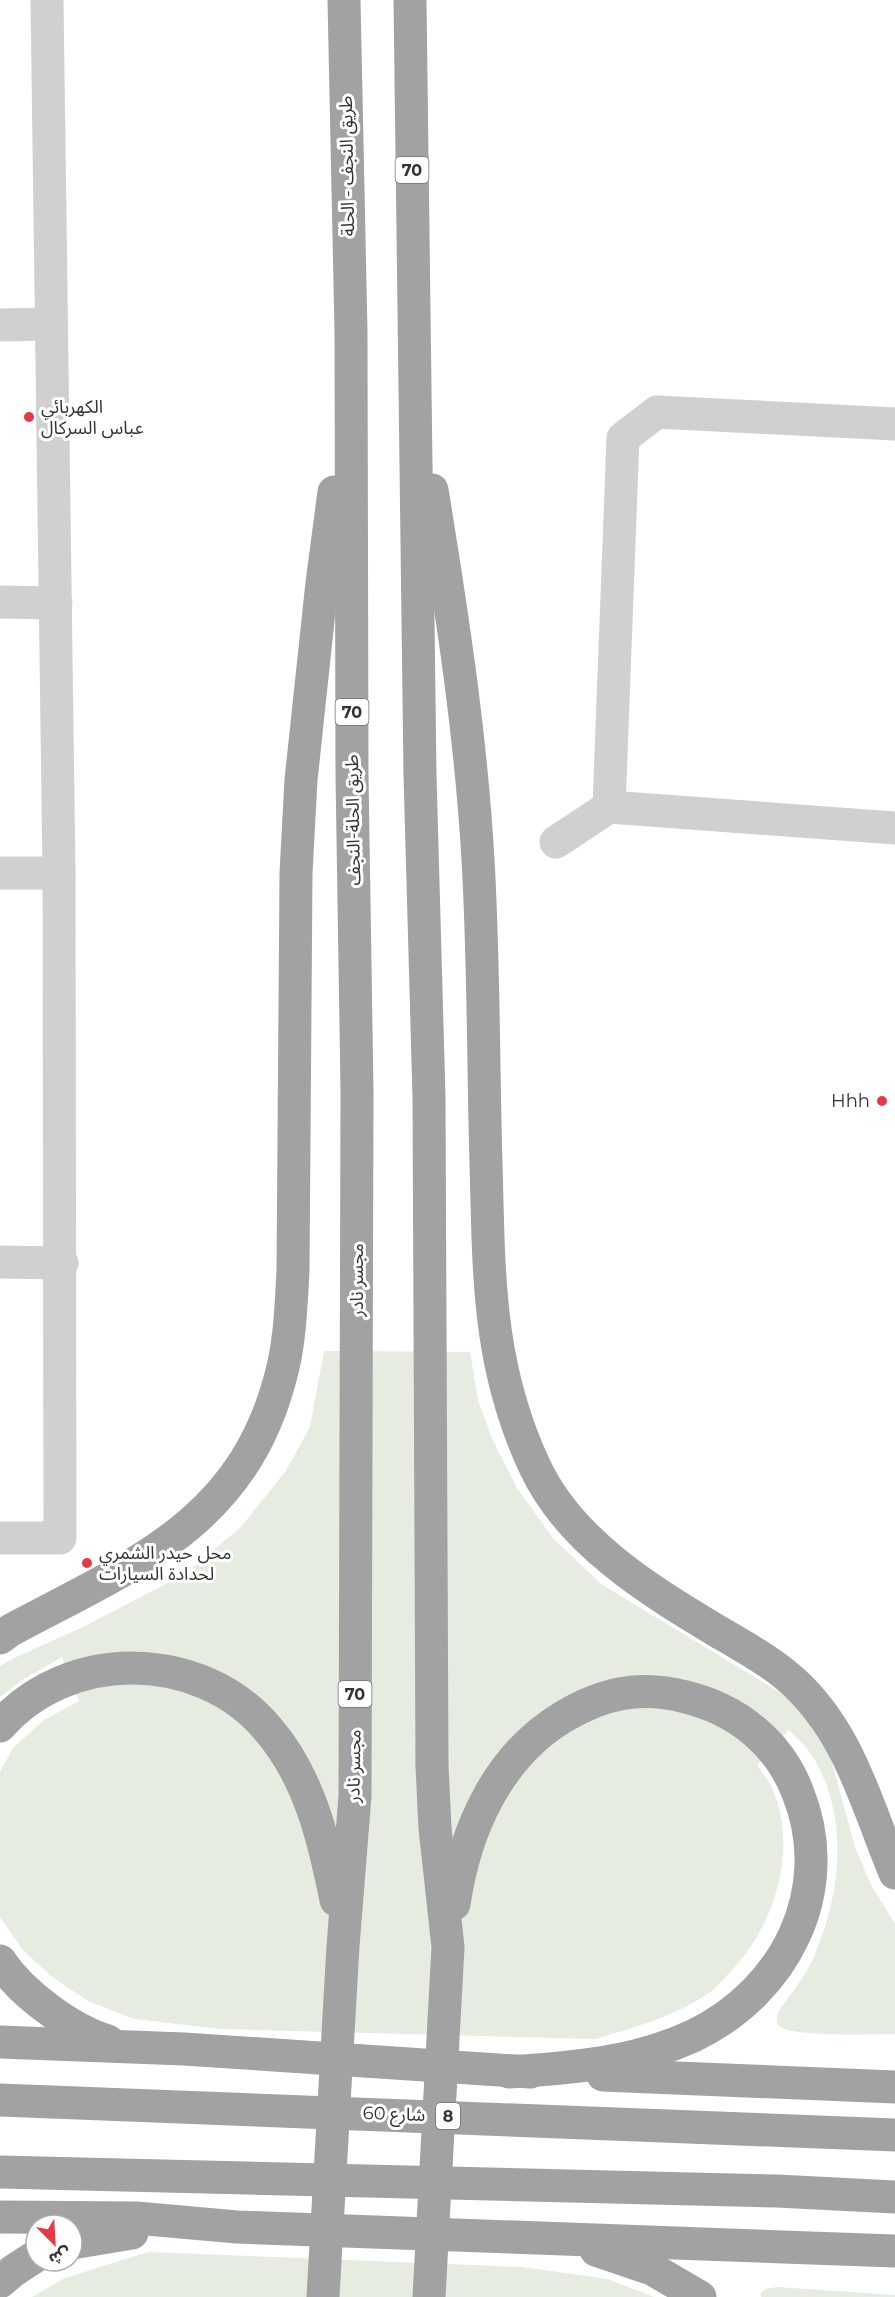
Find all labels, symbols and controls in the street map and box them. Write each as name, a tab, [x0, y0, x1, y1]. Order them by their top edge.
street label: طريق النجف - الحلة	[335, 95, 359, 237]
road number: 70	[396, 157, 428, 183]
place label: الكهربائي عباس السركال	[41, 396, 144, 439]
marker: الكهربائي عباس السركال	[22, 410, 36, 424]
road number: 70	[336, 699, 368, 725]
street label: طريق الحلة-النجف	[341, 754, 365, 886]
place label: Hhh	[831, 1090, 870, 1112]
marker: Hhh	[875, 1094, 889, 1108]
street label: مجسر نادر	[346, 1243, 368, 1318]
place label: محل حيدر الشمري لحدادة السيارات	[99, 1542, 231, 1585]
marker: محل حيدر الشمري لحدادة السيارات	[80, 1556, 94, 1570]
road number: 70	[338, 1681, 372, 1707]
street label: مجسر نادر	[342, 1729, 366, 1804]
street label: شارع 60	[362, 2102, 426, 2129]
road number: 8	[436, 2103, 460, 2129]
north arrow	[24, 2213, 84, 2273]
text: ش	[46, 2243, 74, 2269]

